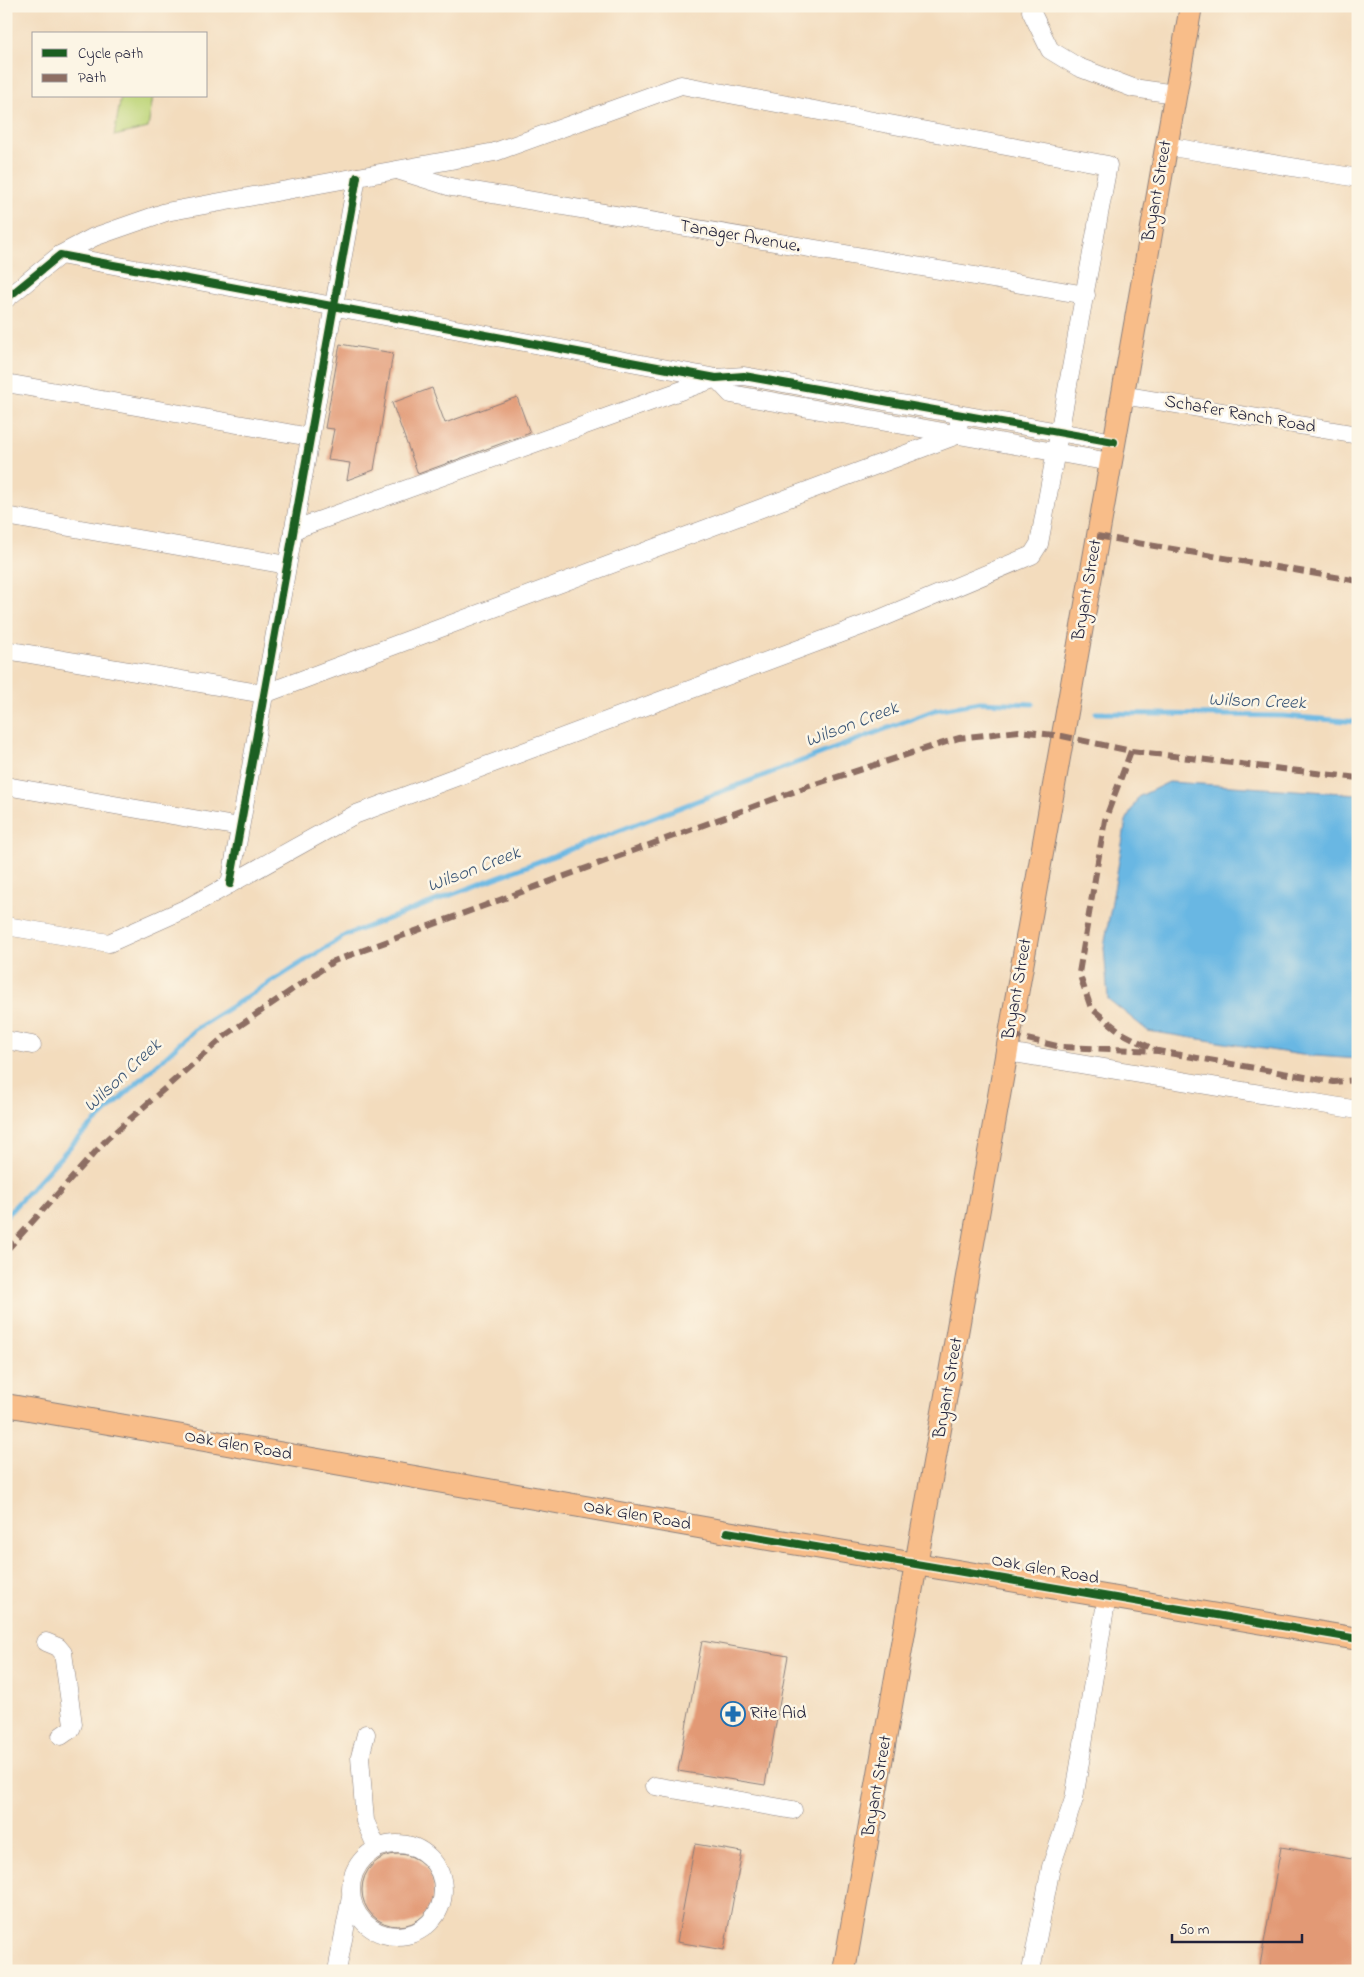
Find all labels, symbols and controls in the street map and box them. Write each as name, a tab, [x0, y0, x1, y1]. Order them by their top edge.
legend	[32, 32, 208, 98]
text: Cycle path	[78, 43, 143, 66]
text: Path	[78, 67, 106, 89]
street label: Bryant Street	[1136, 138, 1180, 245]
street label: Tanager Avenue.	[677, 214, 803, 261]
street label: Schafer Ranch Road	[1162, 389, 1318, 441]
street label: Bryant Street	[1066, 537, 1110, 644]
water label: Wilson Creek	[1208, 687, 1307, 717]
water label: Wilson Creek	[802, 695, 903, 755]
water label: Wilson Creek	[424, 840, 525, 900]
street label: Bryant Street	[996, 936, 1040, 1043]
water label: Wilson Creek	[78, 1032, 168, 1119]
street label: Bryant Street	[927, 1335, 971, 1442]
street label: Oak Glen Road	[182, 1424, 294, 1468]
street label: Oak Glen Road	[581, 1494, 693, 1538]
street label: Oak Glen Road	[989, 1548, 1101, 1592]
pharmacy icon: Rite Aid	[720, 1701, 746, 1727]
place label: Rite Aid	[750, 1701, 806, 1727]
street label: Bryant Street	[856, 1733, 900, 1840]
scale bar	[1172, 1912, 1302, 1944]
text: 50 m	[1179, 1919, 1210, 1941]

